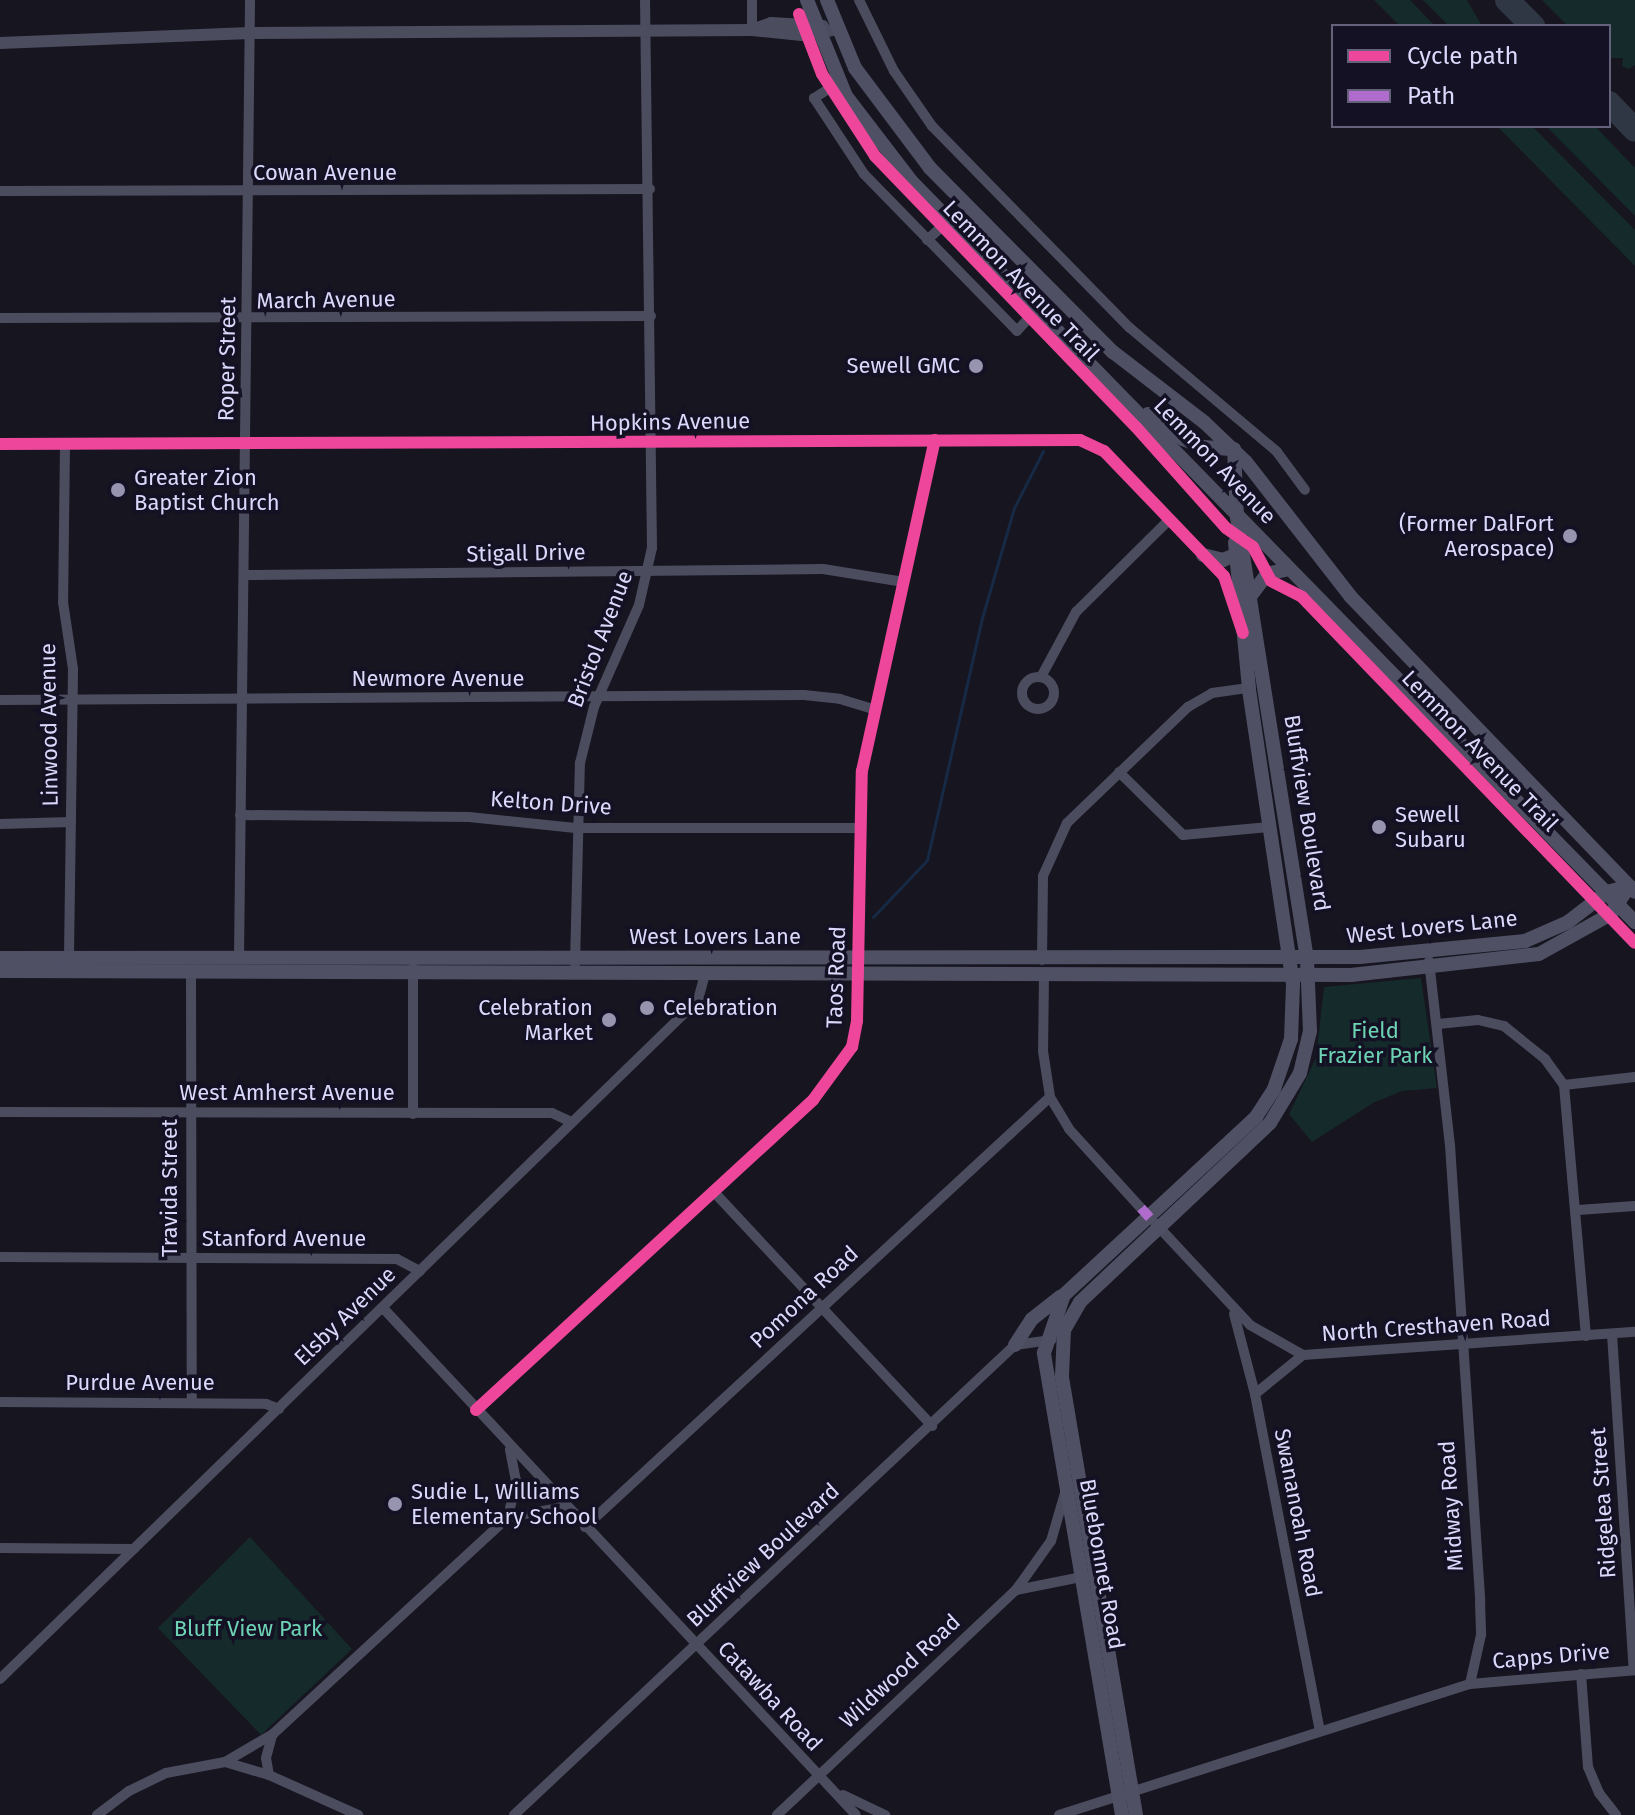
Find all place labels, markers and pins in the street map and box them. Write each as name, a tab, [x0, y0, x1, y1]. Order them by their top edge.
place label: Sewell GMC	[846, 353, 960, 379]
marker: Sewell GMC	[967, 357, 985, 375]
place label: Greater Zion Baptist Church	[134, 464, 280, 516]
marker: Greater Zion Baptist Church	[109, 481, 127, 499]
place label: (Former DalFort Aerospace)	[1399, 510, 1554, 562]
marker: (Former DalFort Aerospace)	[1561, 527, 1579, 545]
place label: Sewell Subaru	[1395, 801, 1466, 852]
marker: Sewell Subaru	[1370, 818, 1388, 836]
place label: Celebration Market	[478, 994, 593, 1046]
place label: Celebration	[663, 995, 778, 1021]
marker: Celebration	[638, 999, 656, 1017]
marker: Celebration Market	[600, 1011, 618, 1029]
place label: Sudie L, Williams Elementary School	[411, 1478, 597, 1530]
marker: Sudie L, Williams Elementary School	[386, 1495, 404, 1513]

